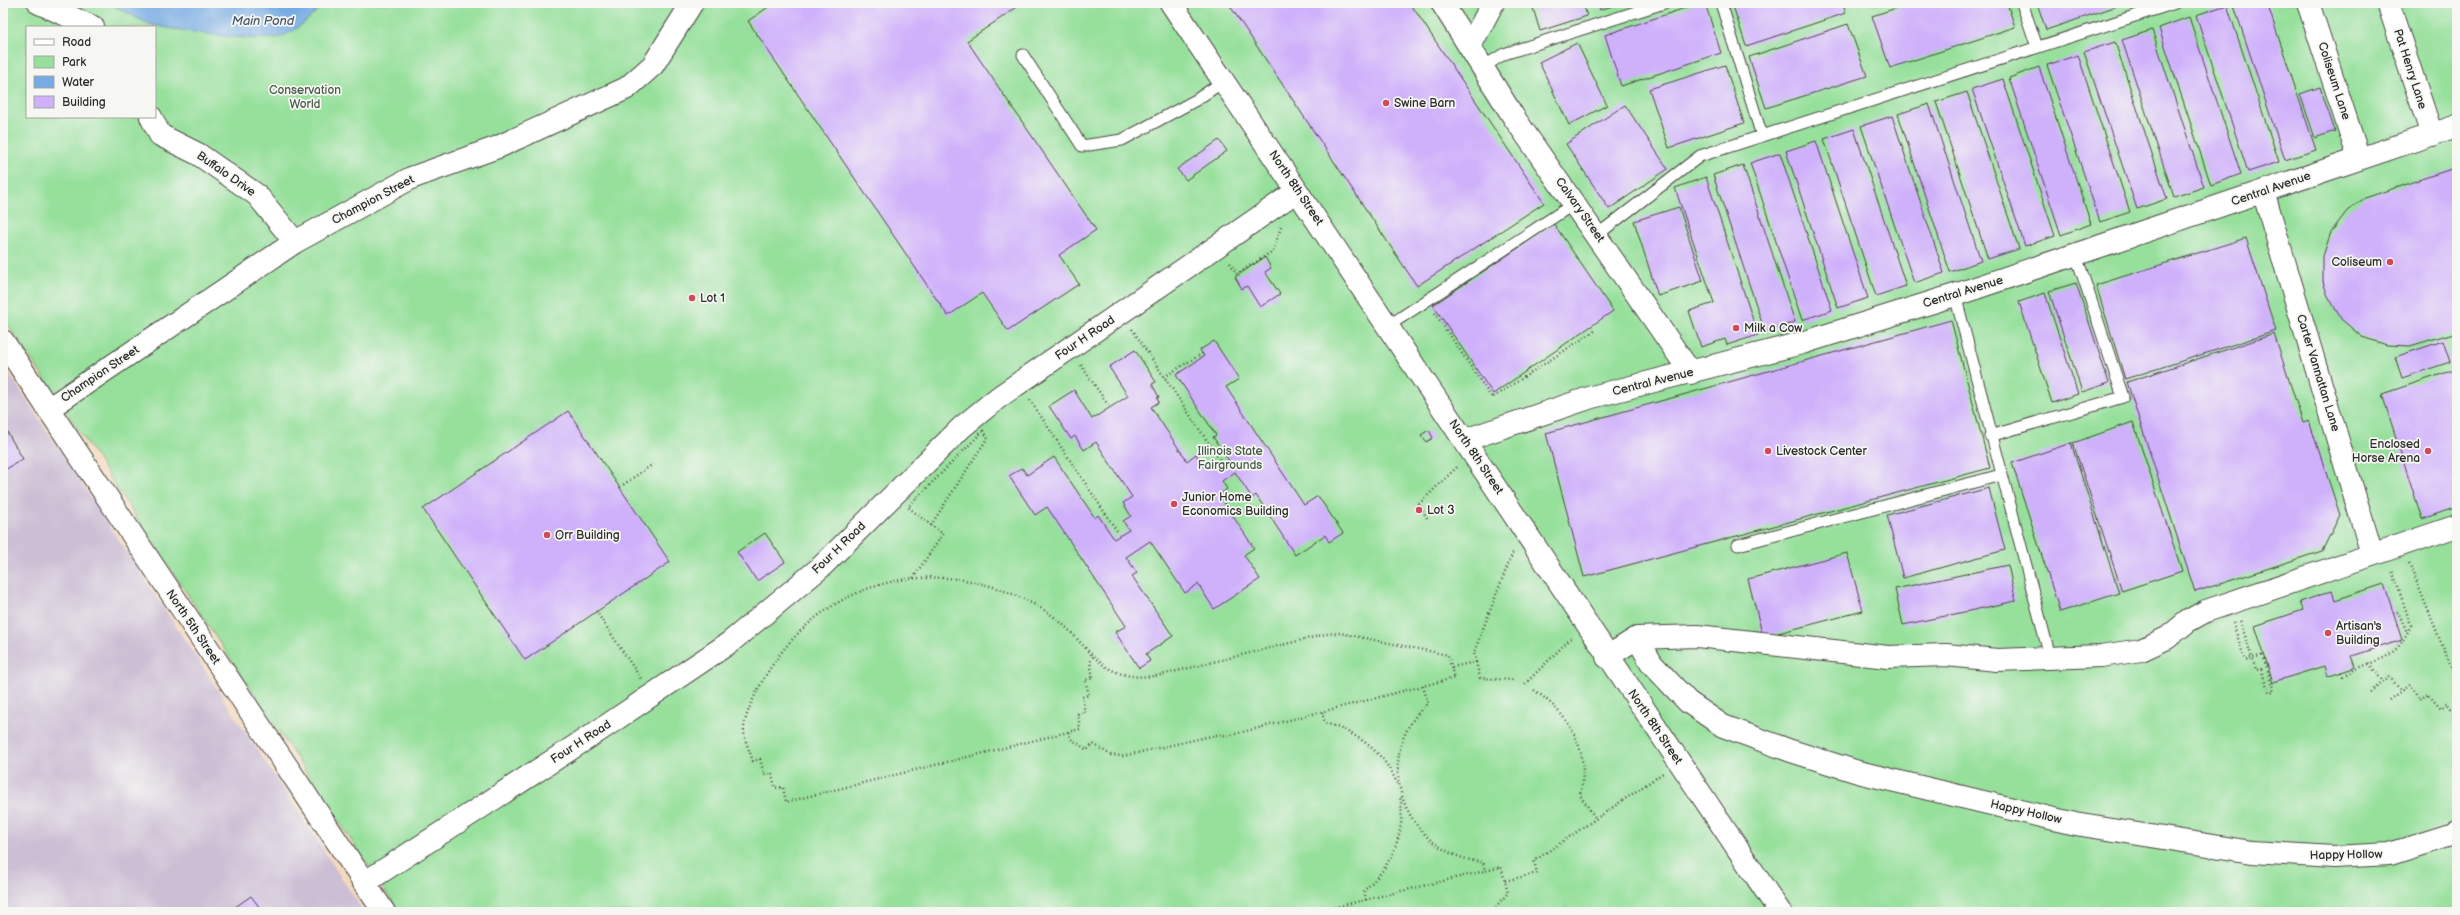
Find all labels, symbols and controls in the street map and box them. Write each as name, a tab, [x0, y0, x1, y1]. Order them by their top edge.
water label: Main Pond	[232, 13, 295, 29]
legend	[26, 26, 156, 118]
street label: Pat Henry Lane	[2390, 27, 2430, 111]
text: Road	[62, 35, 91, 50]
street label: Coliseum Lane	[2314, 40, 2354, 122]
text: Park	[62, 55, 86, 70]
text: Water	[62, 75, 94, 90]
park label: Conservation World	[269, 83, 341, 112]
text: Building	[62, 95, 106, 110]
place label: Swine Barn	[1394, 96, 1456, 111]
marker: Swine Barn	[1381, 98, 1391, 108]
street label: Buffalo Drive	[194, 148, 258, 200]
street label: North 8th Street	[1265, 148, 1327, 229]
street label: Central Avenue	[2229, 168, 2313, 210]
street label: Champion Street	[329, 172, 417, 228]
street label: Calvary Street	[1552, 175, 1608, 246]
place label: Coliseum	[2332, 255, 2382, 270]
marker: Coliseum	[2385, 257, 2395, 267]
street label: Central Avenue	[1921, 273, 2005, 311]
place label: Lot 1	[700, 291, 725, 306]
marker: Lot 1	[687, 293, 697, 303]
street label: Four H Road	[1052, 312, 1118, 363]
street label: Carter Vannattan Lane	[2293, 312, 2343, 434]
place label: Milk a Cow	[1744, 321, 1802, 336]
marker: Milk a Cow	[1731, 323, 1741, 333]
street label: Champion Street	[58, 342, 142, 406]
street label: Central Avenue	[1611, 365, 1695, 399]
street label: North 8th Street	[1445, 417, 1507, 498]
place label: Enclosed Horse Arena	[2352, 437, 2420, 466]
park label: Illinois State Fairgrounds	[1197, 444, 1263, 473]
place label: Livestock Center	[1776, 444, 1867, 459]
marker: Livestock Center	[1763, 446, 1773, 456]
marker: Enclosed Horse Arena	[2423, 446, 2433, 456]
place label: Junior Home Economics Building	[1182, 490, 1289, 519]
marker: Junior Home Economics Building	[1169, 499, 1179, 509]
place label: Lot 3	[1427, 503, 1455, 518]
marker: Lot 3	[1414, 505, 1424, 515]
street label: Four H Road	[809, 519, 869, 577]
place label: Orr Building	[555, 528, 620, 543]
marker: Orr Building	[542, 530, 552, 540]
street label: North 5th Street	[162, 587, 224, 668]
place label: Artisan's Building	[2336, 619, 2381, 648]
marker: Artisan's Building	[2323, 628, 2333, 638]
street label: North 8th Street	[1624, 687, 1686, 768]
street label: Four H Road	[548, 717, 614, 767]
street label: Happy Hollow	[1989, 796, 2063, 828]
street label: Happy Hollow	[2309, 847, 2383, 863]

